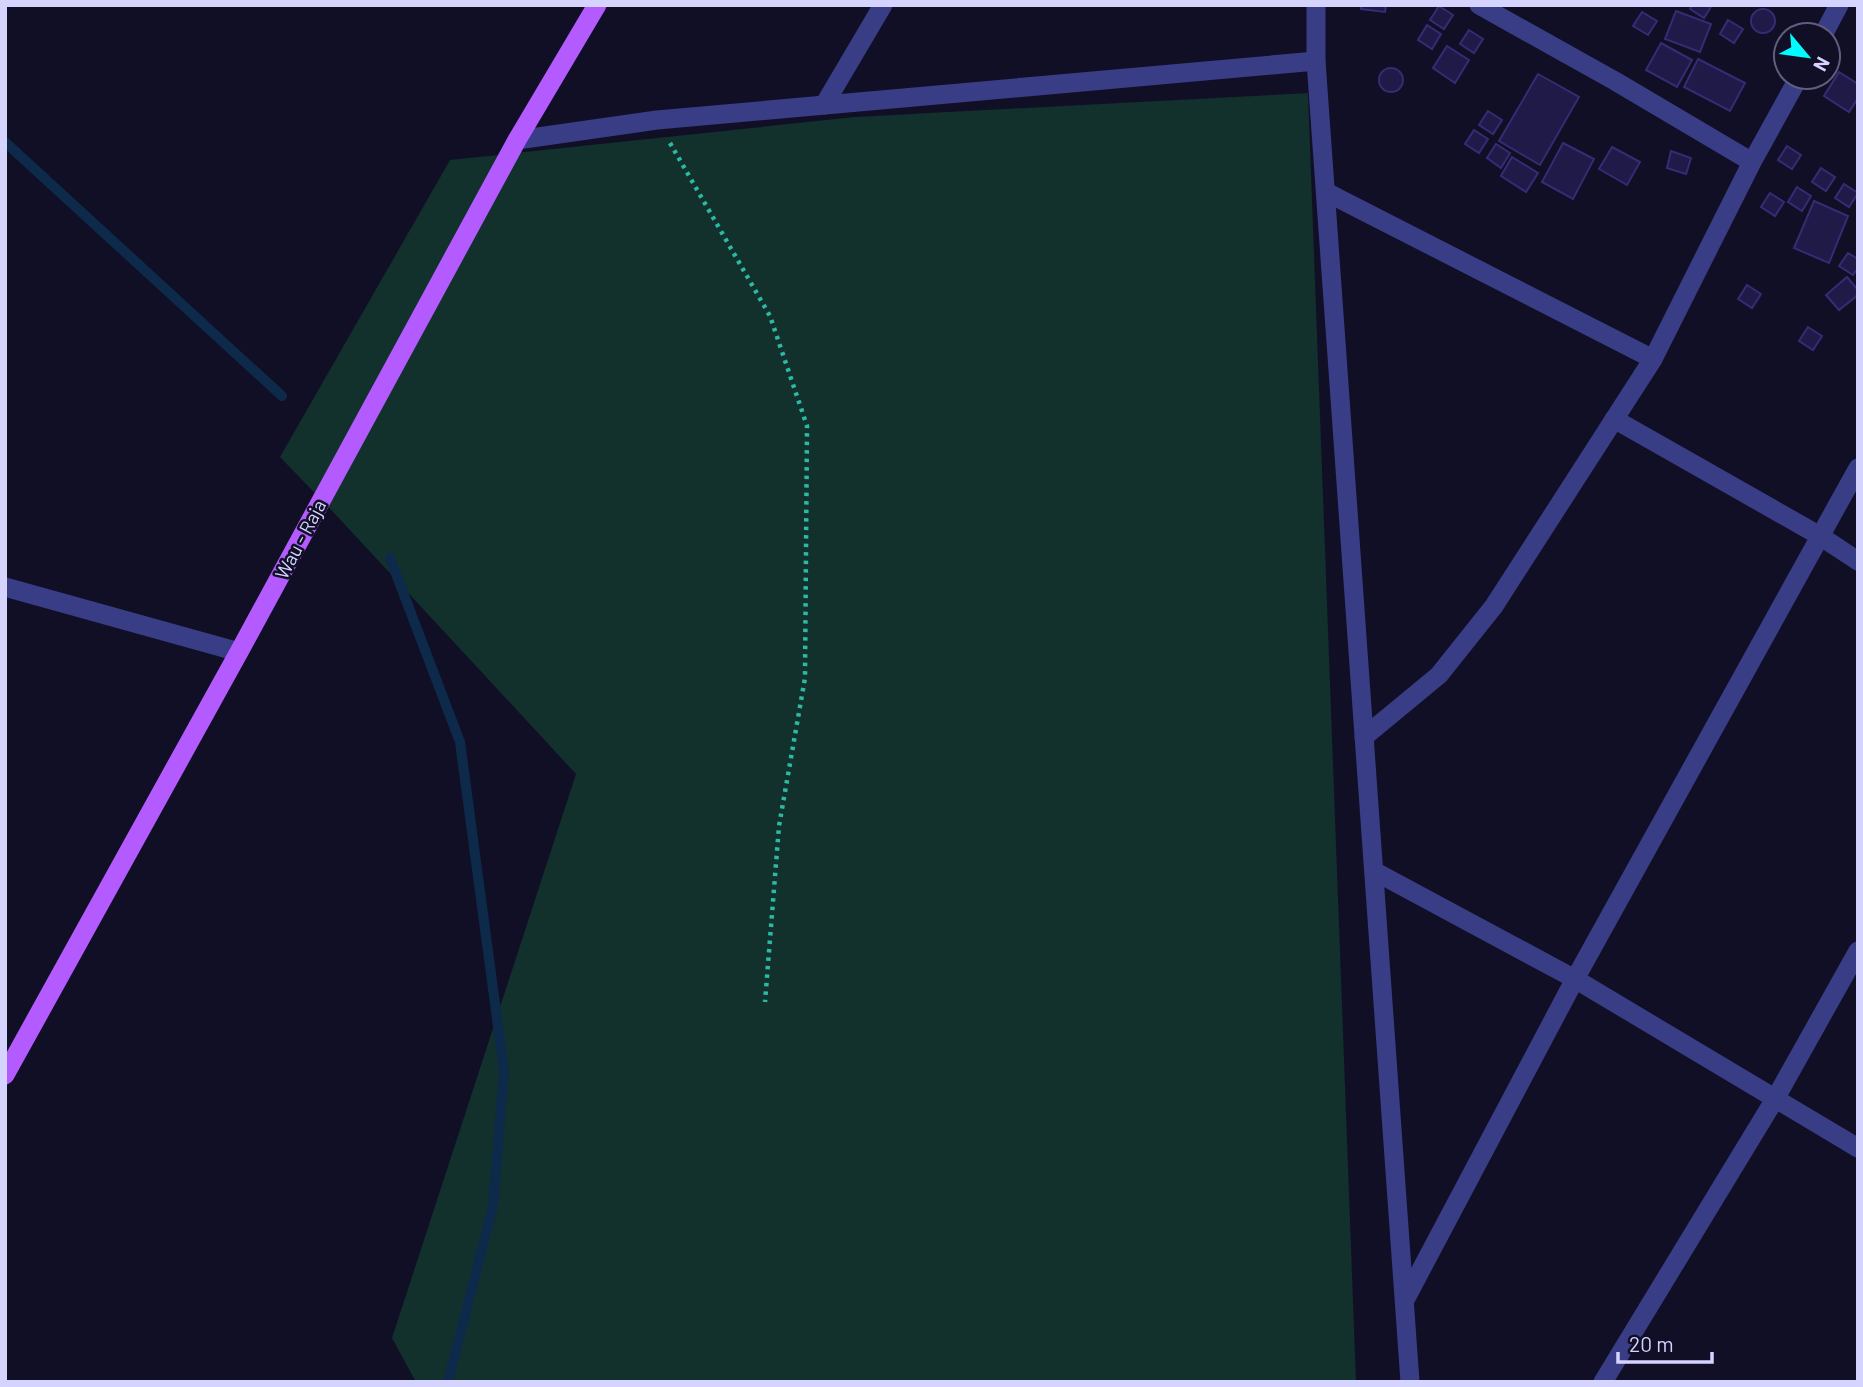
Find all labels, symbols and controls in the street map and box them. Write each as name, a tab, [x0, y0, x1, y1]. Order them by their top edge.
north arrow	[1772, 21, 1842, 91]
text: N	[1809, 53, 1835, 76]
street label: Wau - Raja	[270, 495, 330, 583]
scale bar	[1618, 1320, 1713, 1364]
text: 20 m	[1629, 1331, 1674, 1356]

